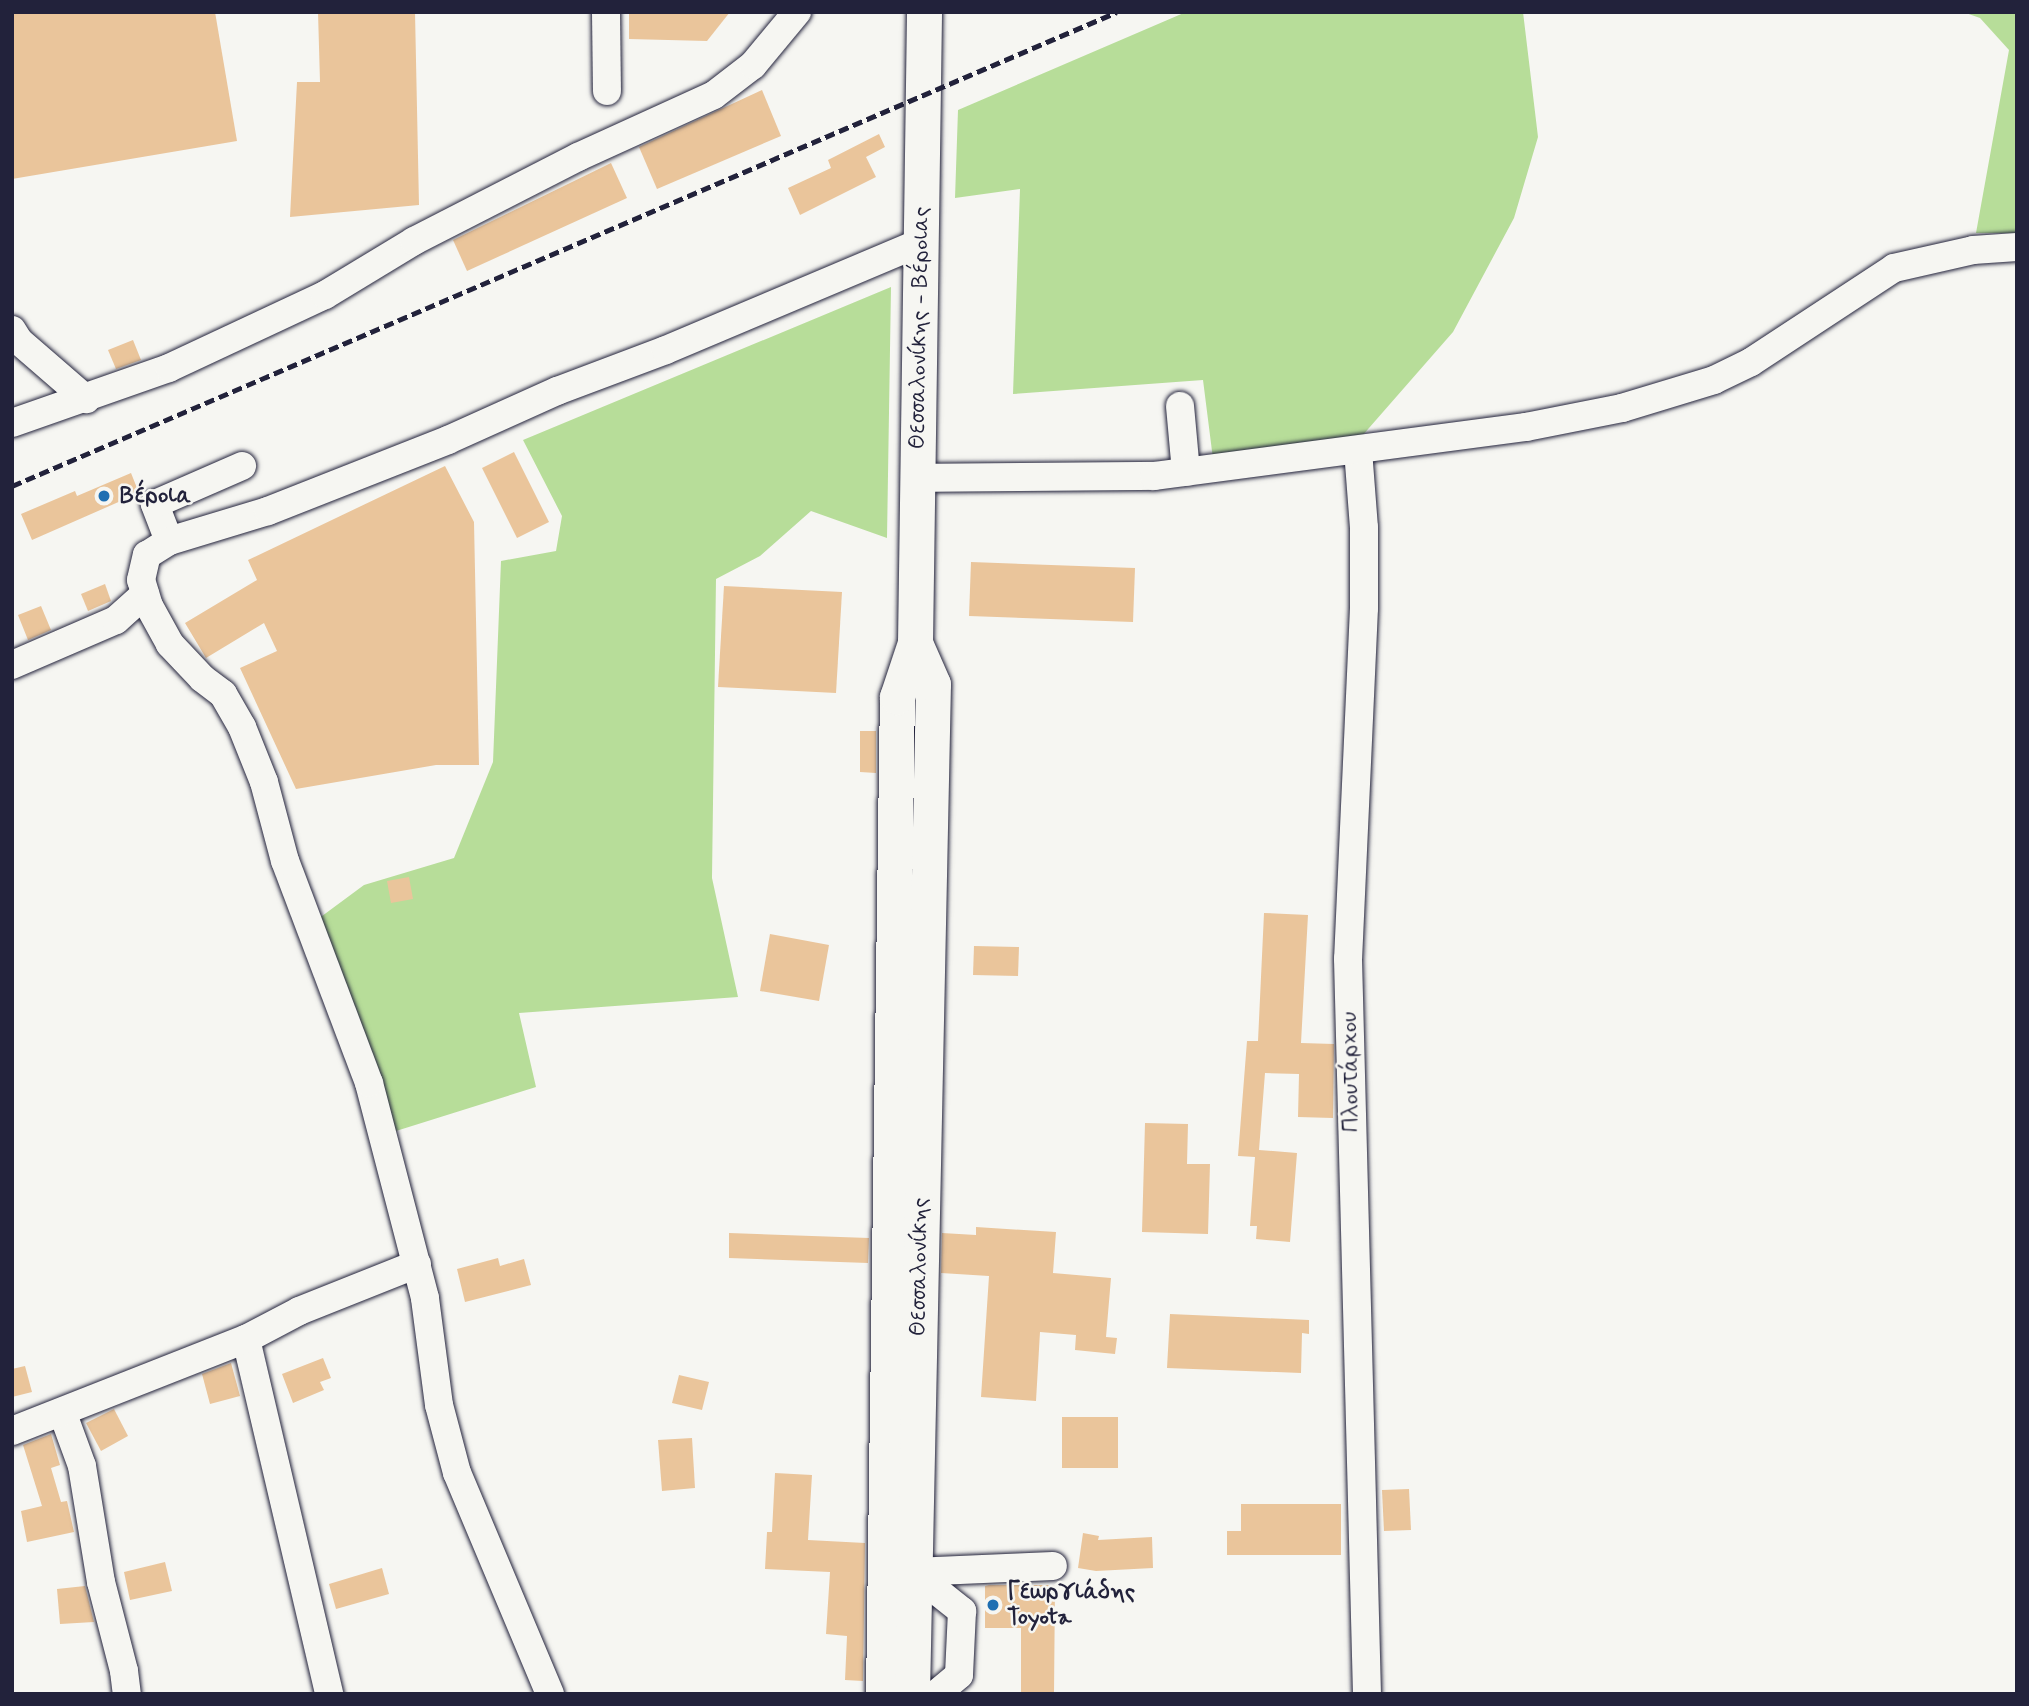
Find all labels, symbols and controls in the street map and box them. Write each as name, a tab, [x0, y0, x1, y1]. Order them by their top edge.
street label: Θεσσαλονίκης - Βέροιας	[904, 206, 936, 450]
place label: Βέροια	[120, 482, 191, 510]
marker: Βέροια	[94, 486, 114, 506]
street label: Πλουτάρχου	[1336, 1011, 1366, 1133]
street label: Θεσσαλονίκης	[905, 1197, 935, 1337]
place label: Γεωργιάδης Toyota	[1007, 1578, 1135, 1632]
marker: Γεωργιάδης Toyota	[985, 1597, 1001, 1613]

